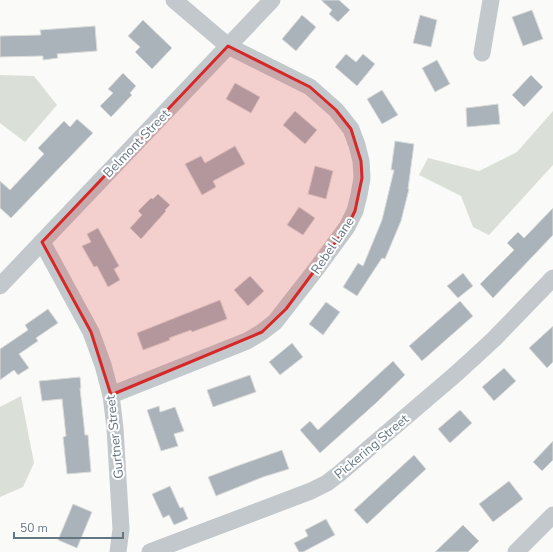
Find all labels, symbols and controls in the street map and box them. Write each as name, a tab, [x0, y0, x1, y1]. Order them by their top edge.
street label: Belmont Street	[99, 105, 174, 182]
street label: Rebel Lane	[307, 213, 359, 278]
street label: Gurtner Street	[102, 394, 128, 480]
street label: Pickering Street	[331, 410, 413, 483]
scale bar	[14, 514, 123, 540]
text: 50 m	[20, 520, 48, 536]

